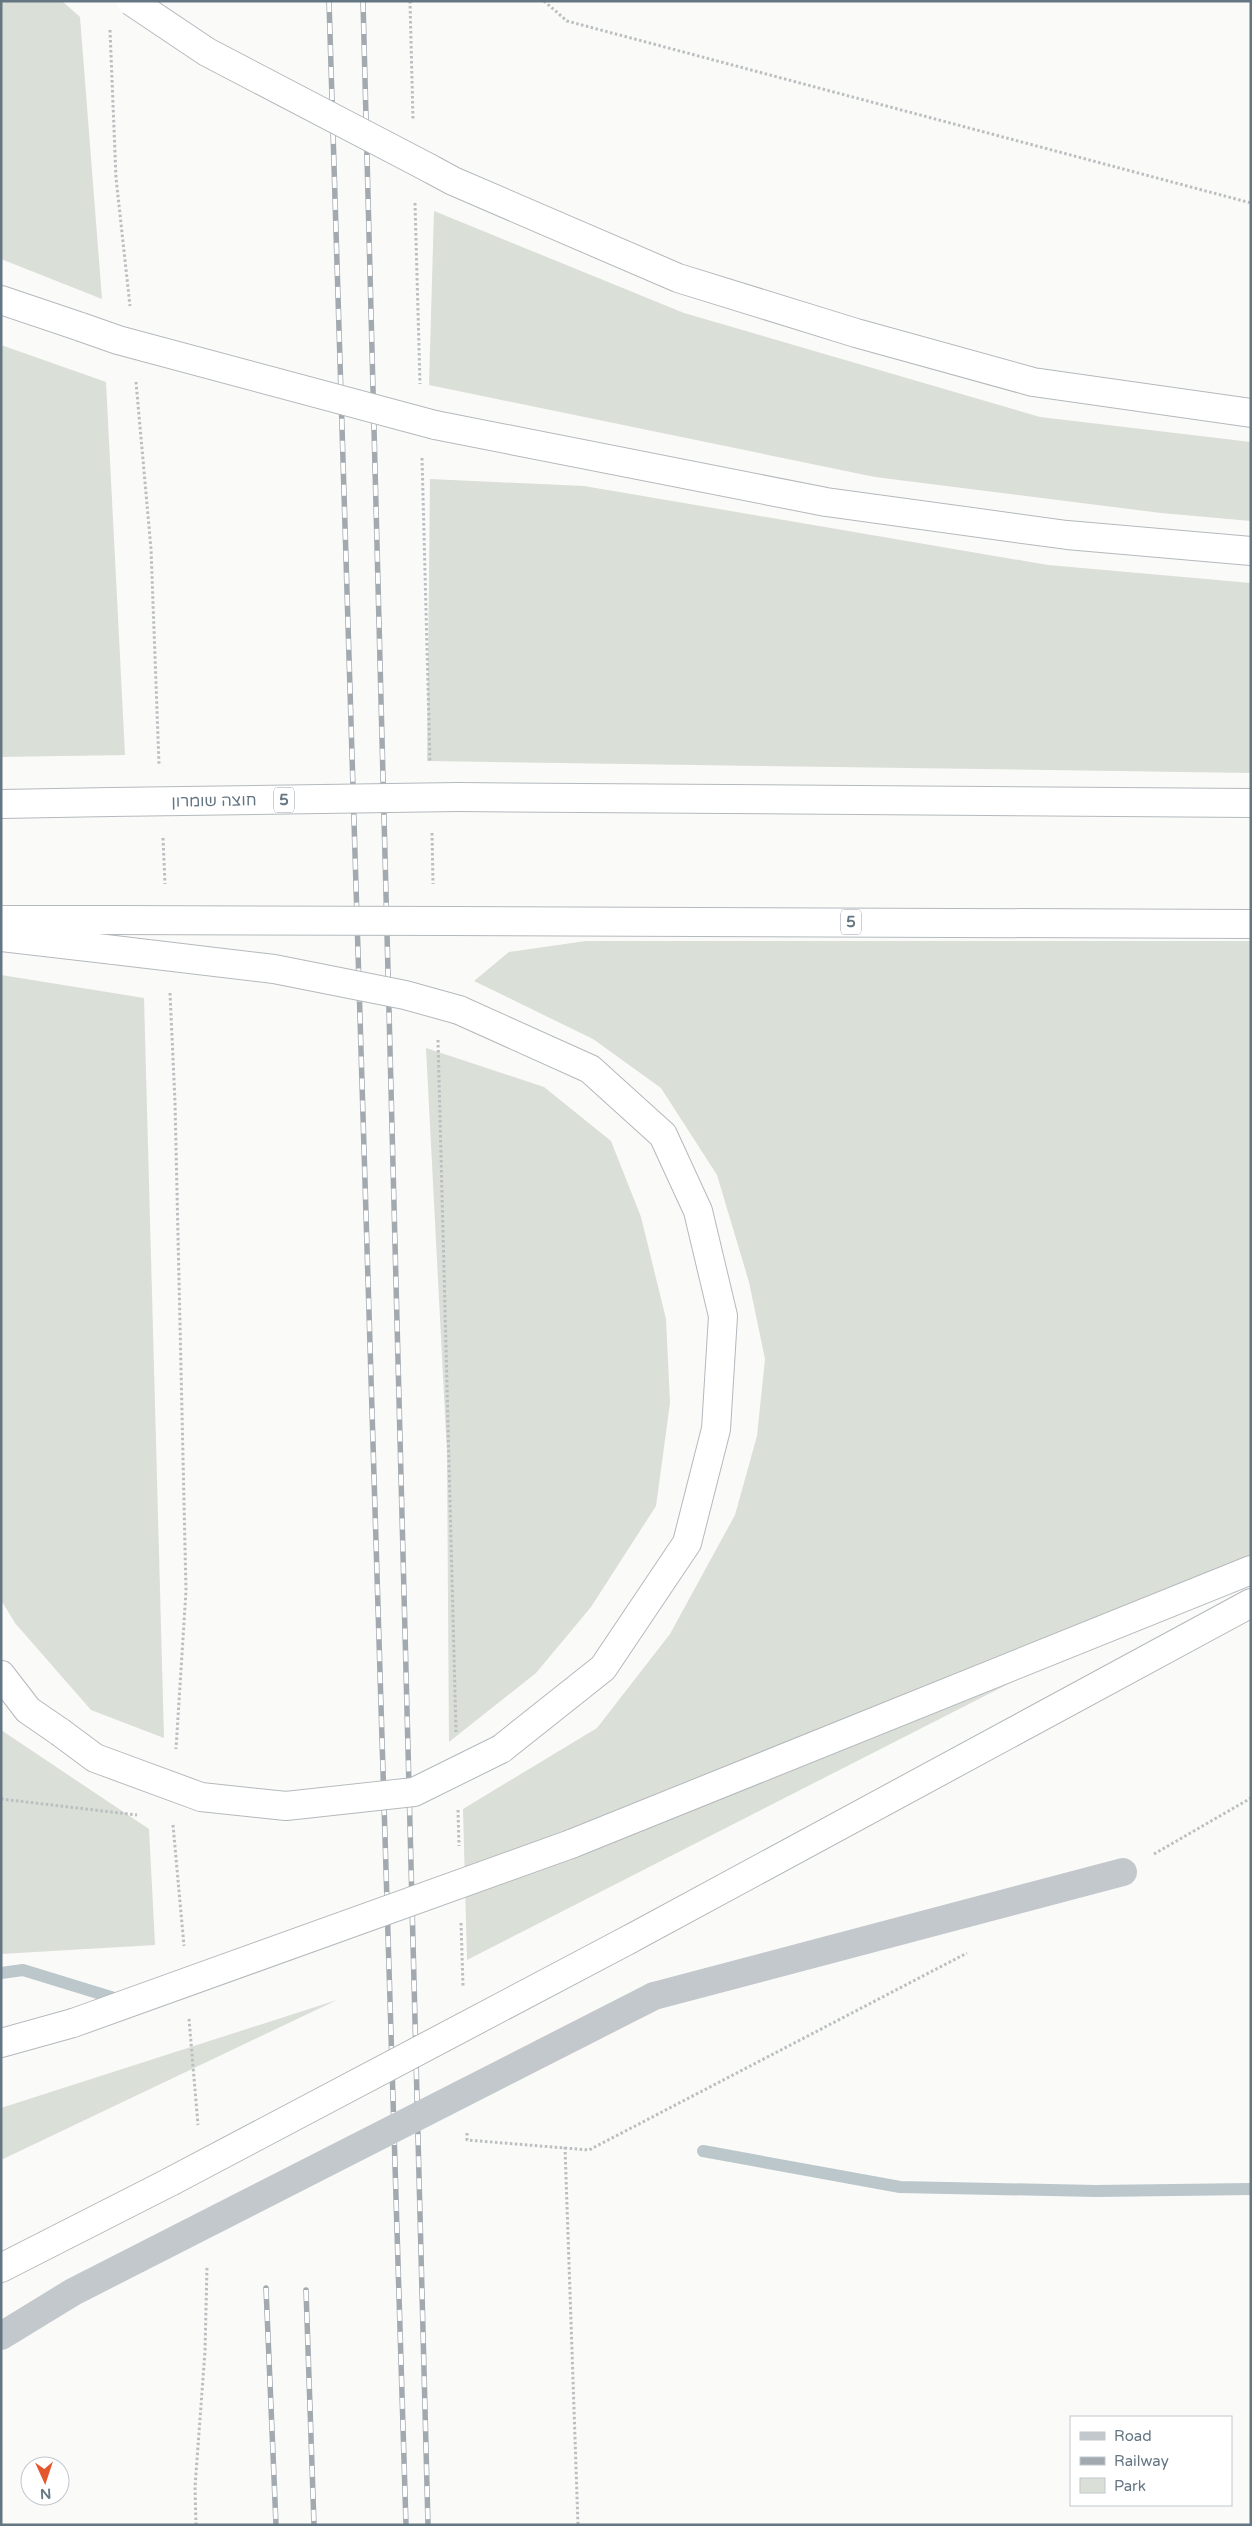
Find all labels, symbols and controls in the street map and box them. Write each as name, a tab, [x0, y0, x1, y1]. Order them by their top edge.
road number: 5	[274, 788, 294, 812]
street label: חוצה שומרון	[171, 790, 257, 812]
road number: 5	[841, 910, 861, 934]
legend	[1070, 2416, 1232, 2506]
text: Road	[1114, 2427, 1152, 2445]
text: Railway	[1114, 2452, 1169, 2470]
north arrow	[20, 2456, 70, 2506]
text: Park	[1114, 2477, 1146, 2495]
text: N	[40, 2485, 52, 2502]

